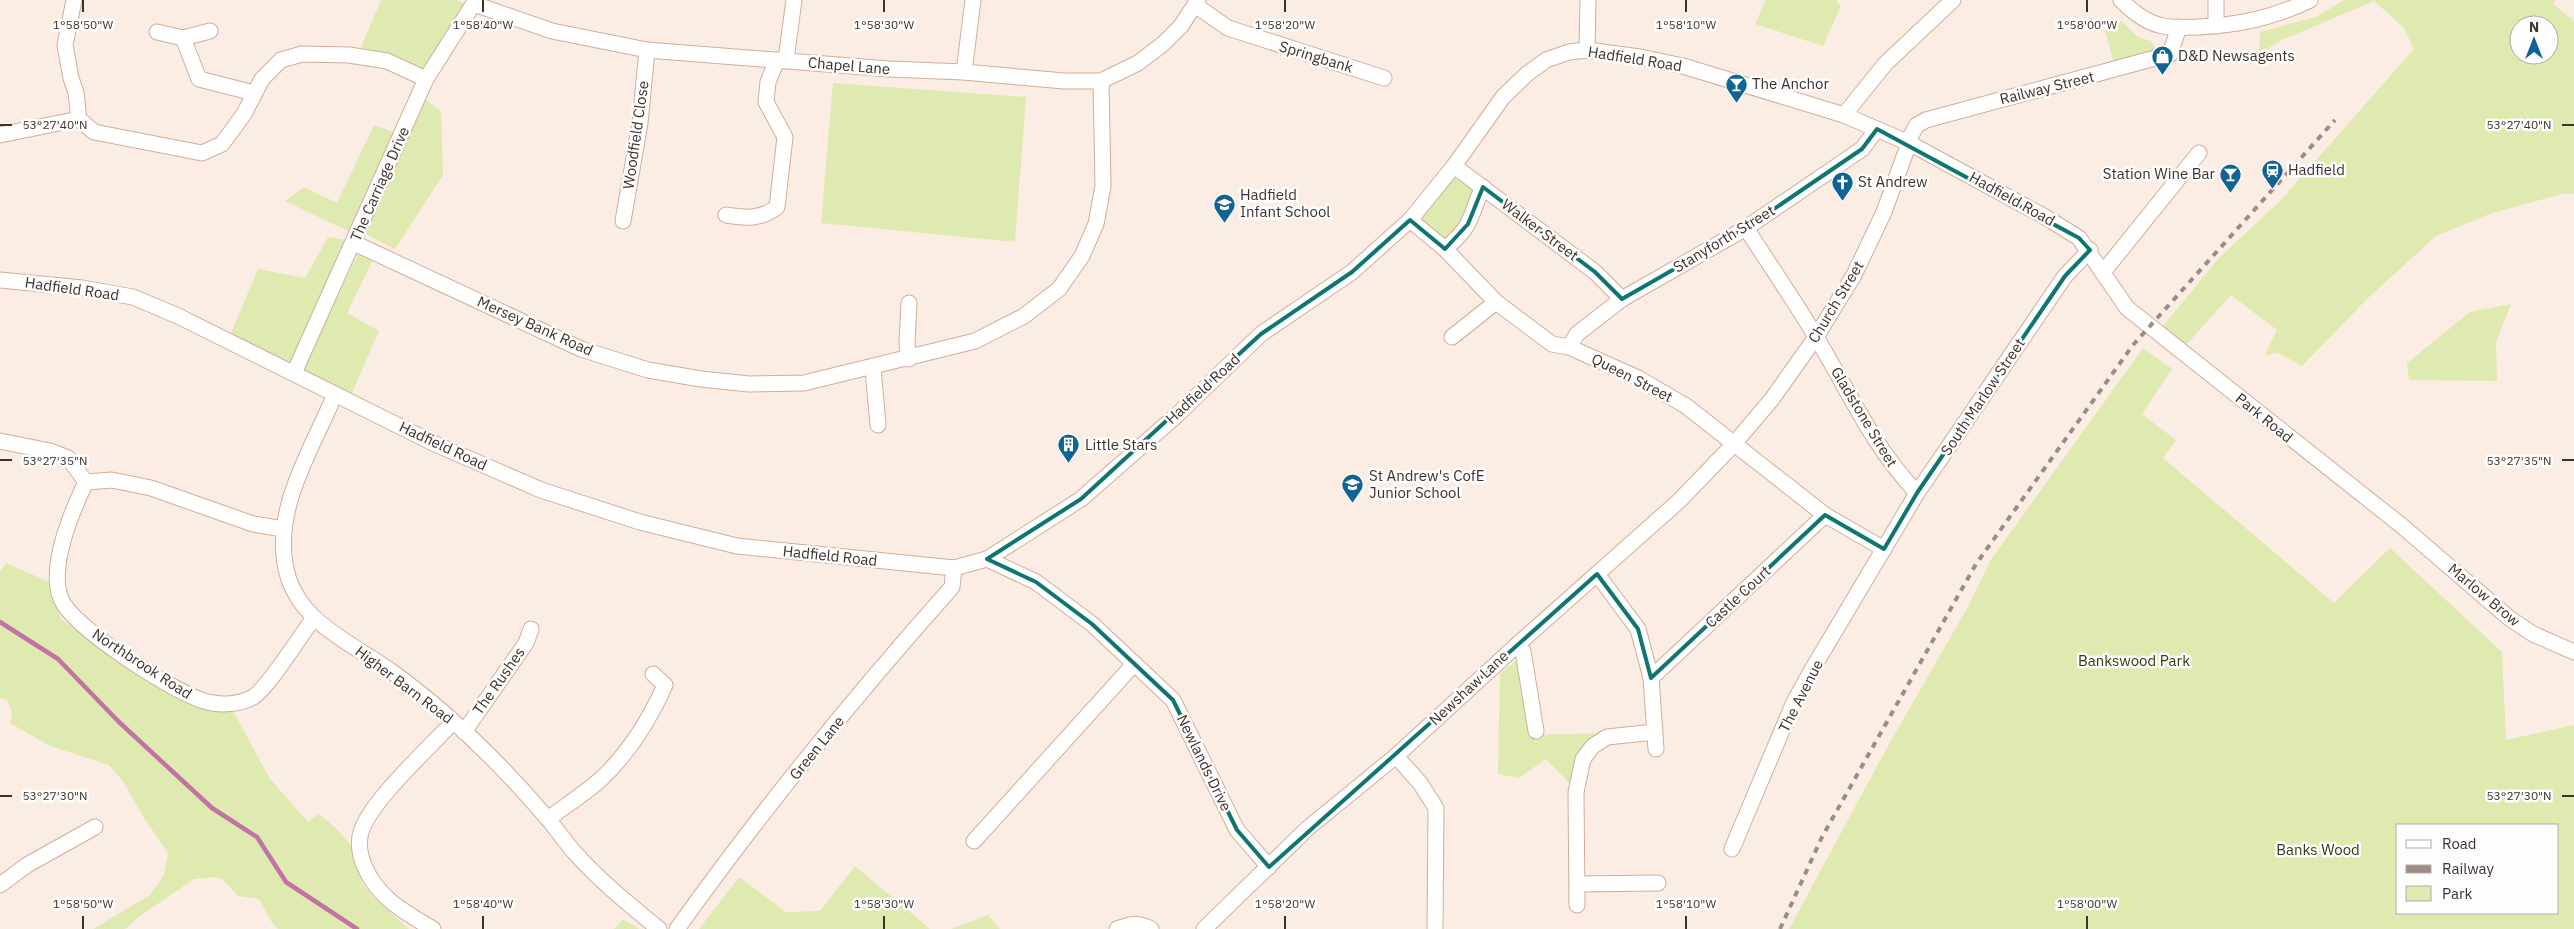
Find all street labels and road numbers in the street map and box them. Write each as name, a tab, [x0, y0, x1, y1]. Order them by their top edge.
street label: Springbank	[1277, 36, 1355, 77]
street label: Hadfield Road	[1587, 42, 1683, 75]
street label: Chapel Lane	[807, 52, 891, 79]
street label: Railway Street	[1998, 67, 2096, 108]
street label: Woodfield Close	[619, 80, 653, 190]
street label: The Carriage Drive	[346, 124, 413, 244]
street label: Hadfield Road	[1966, 167, 2058, 230]
street label: Walker Street	[1498, 195, 1583, 265]
street label: Stanyforth Street	[1669, 201, 1778, 276]
street label: Church Street	[1804, 257, 1868, 346]
street label: Hadfield Road	[24, 272, 120, 305]
street label: Mersey Bank Road	[474, 292, 596, 360]
street label: South Marlow Street	[1936, 335, 2029, 459]
street label: Hadfield Road	[1161, 349, 1244, 428]
street label: Queen Street	[1588, 349, 1676, 406]
street label: Gladstone Street	[1827, 363, 1902, 470]
street label: Park Road	[2232, 389, 2297, 447]
street label: Hadfield Road	[396, 417, 490, 474]
street label: Hadfield Road	[782, 541, 878, 570]
street label: Marlow Brow	[2444, 559, 2525, 631]
street label: Castle Court	[1701, 561, 1774, 632]
street label: Northbrook Road	[89, 624, 196, 703]
street label: Higher Barn Road	[351, 642, 457, 728]
street label: The Rushes	[468, 643, 529, 718]
street label: Newshaw Lane	[1425, 646, 1512, 729]
street label: The Avenue	[1774, 656, 1827, 735]
street label: Newlands Drive	[1173, 711, 1236, 814]
street label: Green Lane	[785, 712, 848, 783]

